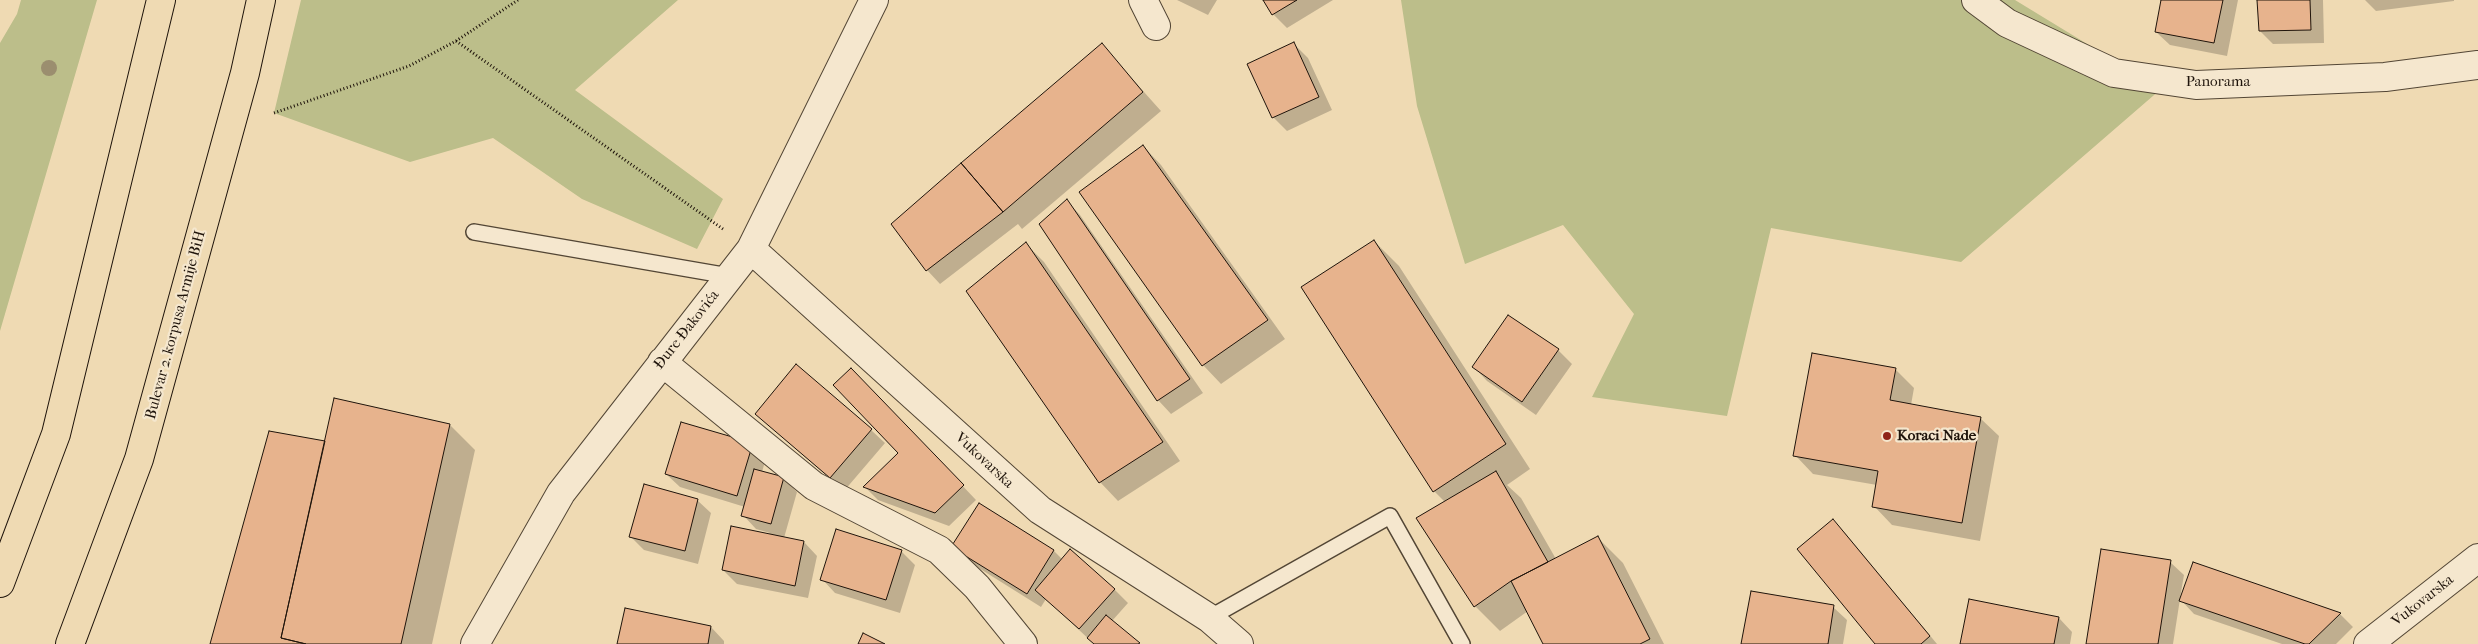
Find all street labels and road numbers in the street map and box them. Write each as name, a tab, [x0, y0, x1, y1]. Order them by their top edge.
street label: Panorama	[2186, 73, 2250, 91]
street label: Bulevar 2. korpusa Armije BiH	[142, 229, 210, 421]
street label: Đure Đakovića	[651, 287, 723, 373]
street label: Vukovarska	[951, 429, 1017, 493]
street label: Vukovarska	[2388, 571, 2458, 631]

